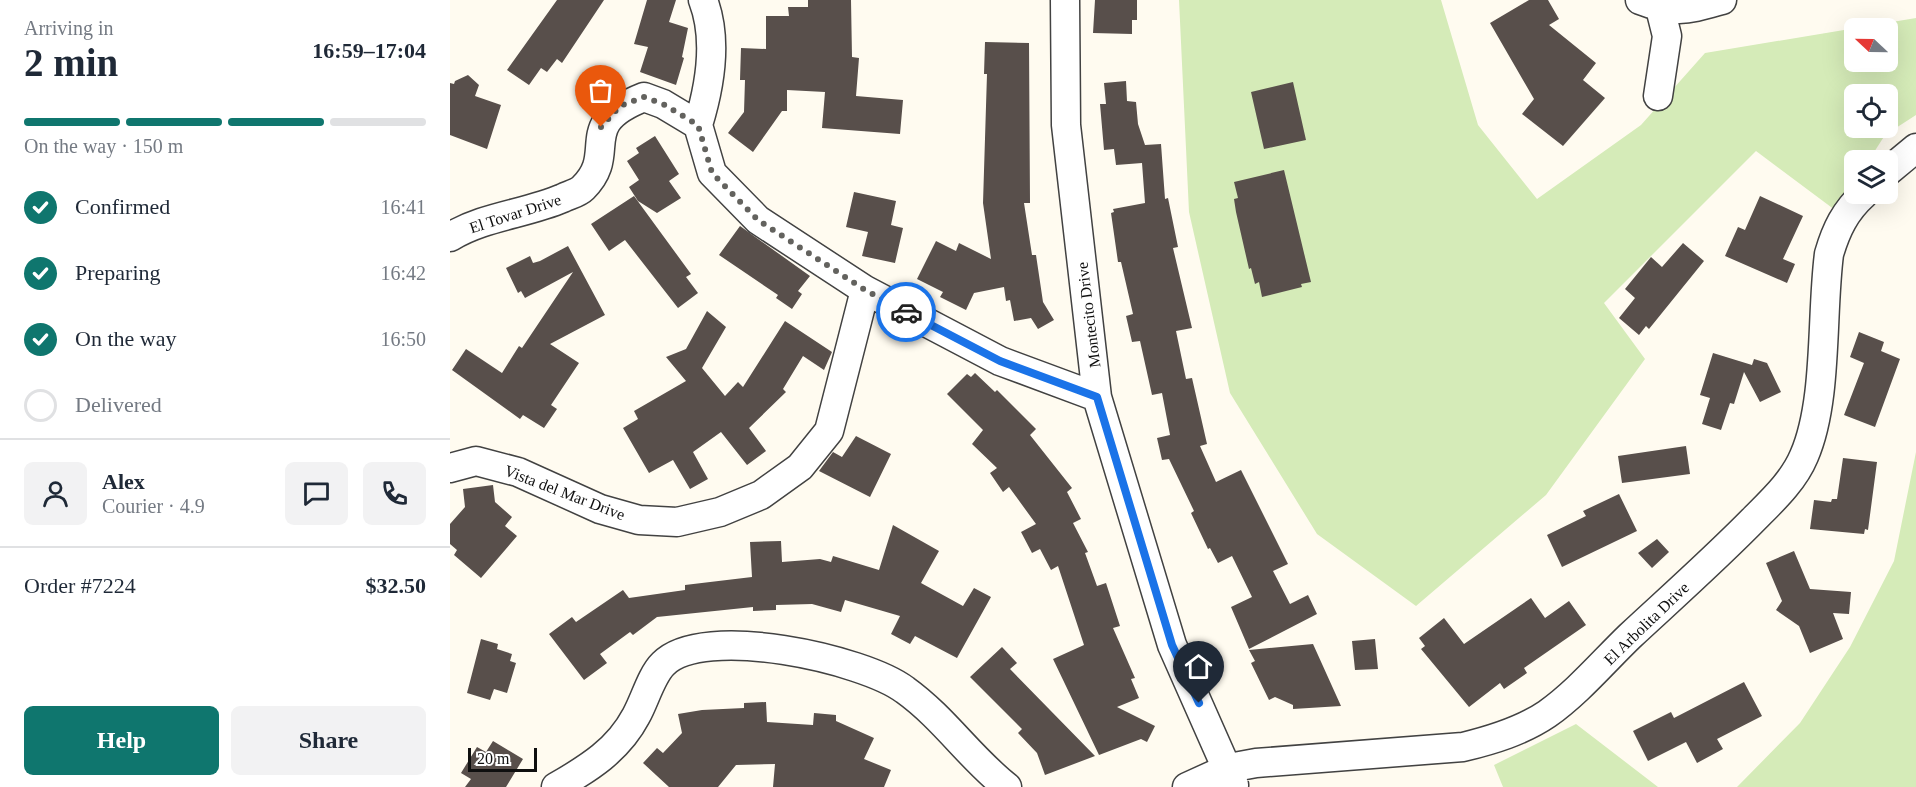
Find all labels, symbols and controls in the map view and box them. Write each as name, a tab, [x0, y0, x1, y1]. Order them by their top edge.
text: Arriving in	[24, 17, 113, 39]
north arrow	[1844, 18, 1898, 72]
map controls	[1844, 18, 1898, 204]
text: 16:59–17:04	[312, 38, 426, 63]
text: 2 min	[24, 41, 118, 84]
pin	[575, 65, 626, 127]
icon: bag	[584, 74, 617, 107]
button: locate	[1844, 84, 1898, 138]
text: On the way · 150 m	[24, 135, 183, 157]
button: layers	[1844, 150, 1898, 204]
icon: check	[24, 191, 57, 224]
street label: El Tovar Drive	[467, 191, 563, 236]
text: Confirmed	[75, 194, 170, 219]
text: 16:41	[380, 196, 426, 218]
icon: check	[24, 257, 57, 290]
text: Preparing	[75, 260, 161, 285]
street label: Montecito Drive	[1074, 261, 1103, 369]
text: 16:42	[380, 262, 426, 284]
courier	[876, 282, 936, 342]
icon: car	[890, 296, 923, 329]
icon: check	[24, 323, 57, 356]
text: On the way	[75, 326, 176, 351]
text: 16:50	[380, 328, 426, 350]
text: Delivered	[75, 392, 162, 417]
button: person	[24, 462, 87, 525]
button: chat	[285, 462, 348, 525]
button: phone	[363, 462, 426, 525]
street label: Vista del Mar Drive	[502, 462, 627, 523]
text: Alex	[102, 469, 145, 494]
text: Courier · 4.9	[102, 495, 205, 517]
text: Order #7224	[24, 573, 136, 598]
text: $32.50	[366, 573, 426, 598]
street label: El Arbolita Drive	[1600, 579, 1692, 668]
pin	[1173, 641, 1224, 703]
icon: home	[1182, 650, 1215, 683]
button: Help	[24, 706, 219, 775]
button: Share	[231, 706, 426, 775]
scale bar	[468, 745, 537, 772]
text: 20 m	[477, 750, 509, 767]

